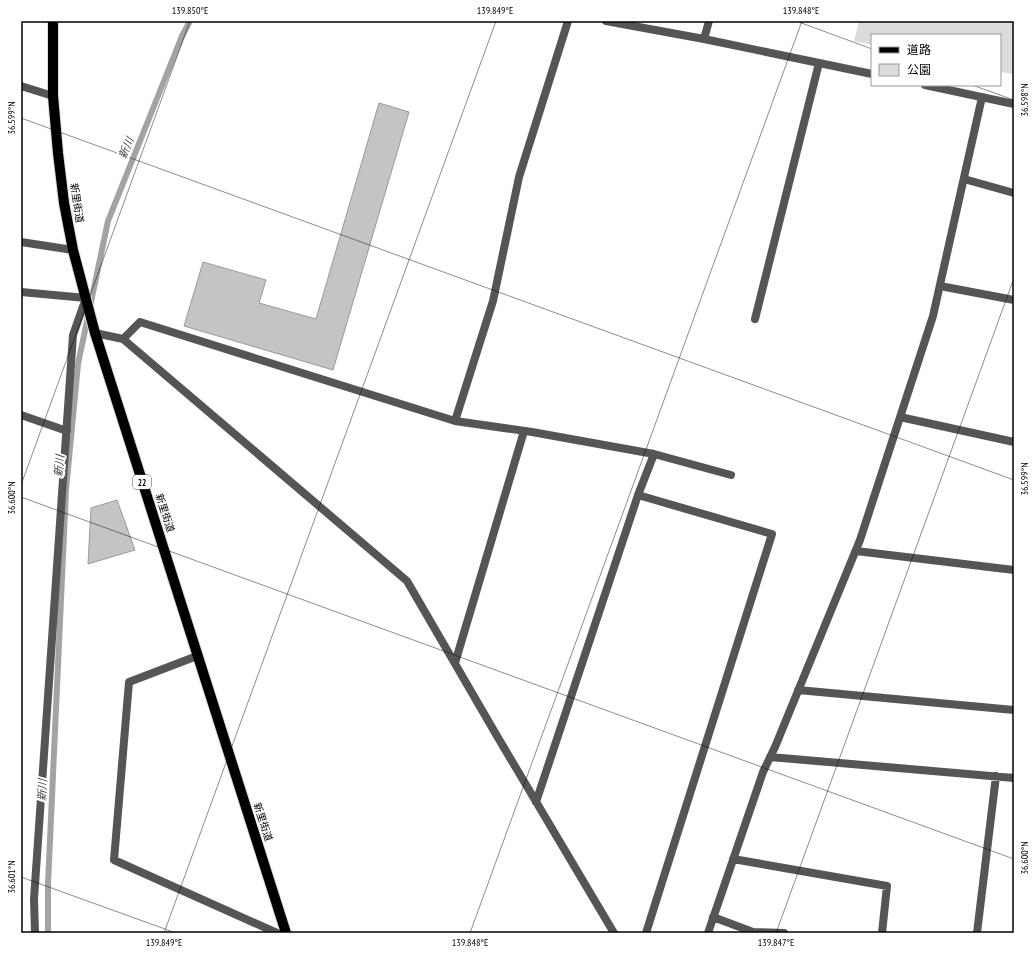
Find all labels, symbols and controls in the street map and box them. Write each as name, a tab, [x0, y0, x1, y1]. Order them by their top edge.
text: 139.850°E	[172, 4, 208, 17]
text: 139.849°E	[477, 4, 513, 17]
text: 139.848°E	[783, 4, 819, 17]
legend	[871, 34, 1001, 86]
text: 道路	[907, 42, 931, 57]
text: 公園	[907, 62, 931, 77]
text: 36.598°N	[1018, 83, 1031, 117]
text: 36.599°N	[5, 101, 18, 135]
water label: 新川	[115, 134, 137, 161]
street label: 新里街道	[67, 182, 87, 224]
water label: 新川	[51, 453, 67, 478]
text: 36.599°N	[1018, 462, 1031, 496]
road number: 22	[133, 475, 151, 489]
text: 36.600°N	[5, 481, 18, 515]
street label: 新里街道	[153, 492, 177, 534]
water label: 新川	[34, 778, 50, 801]
street label: 新里街道	[251, 801, 275, 843]
text: 36.600°N	[1018, 841, 1031, 875]
text: 36.601°N	[5, 860, 18, 894]
text: 139.849°E	[146, 936, 182, 949]
text: 139.848°E	[452, 936, 488, 949]
text: 139.847°E	[758, 936, 794, 949]

